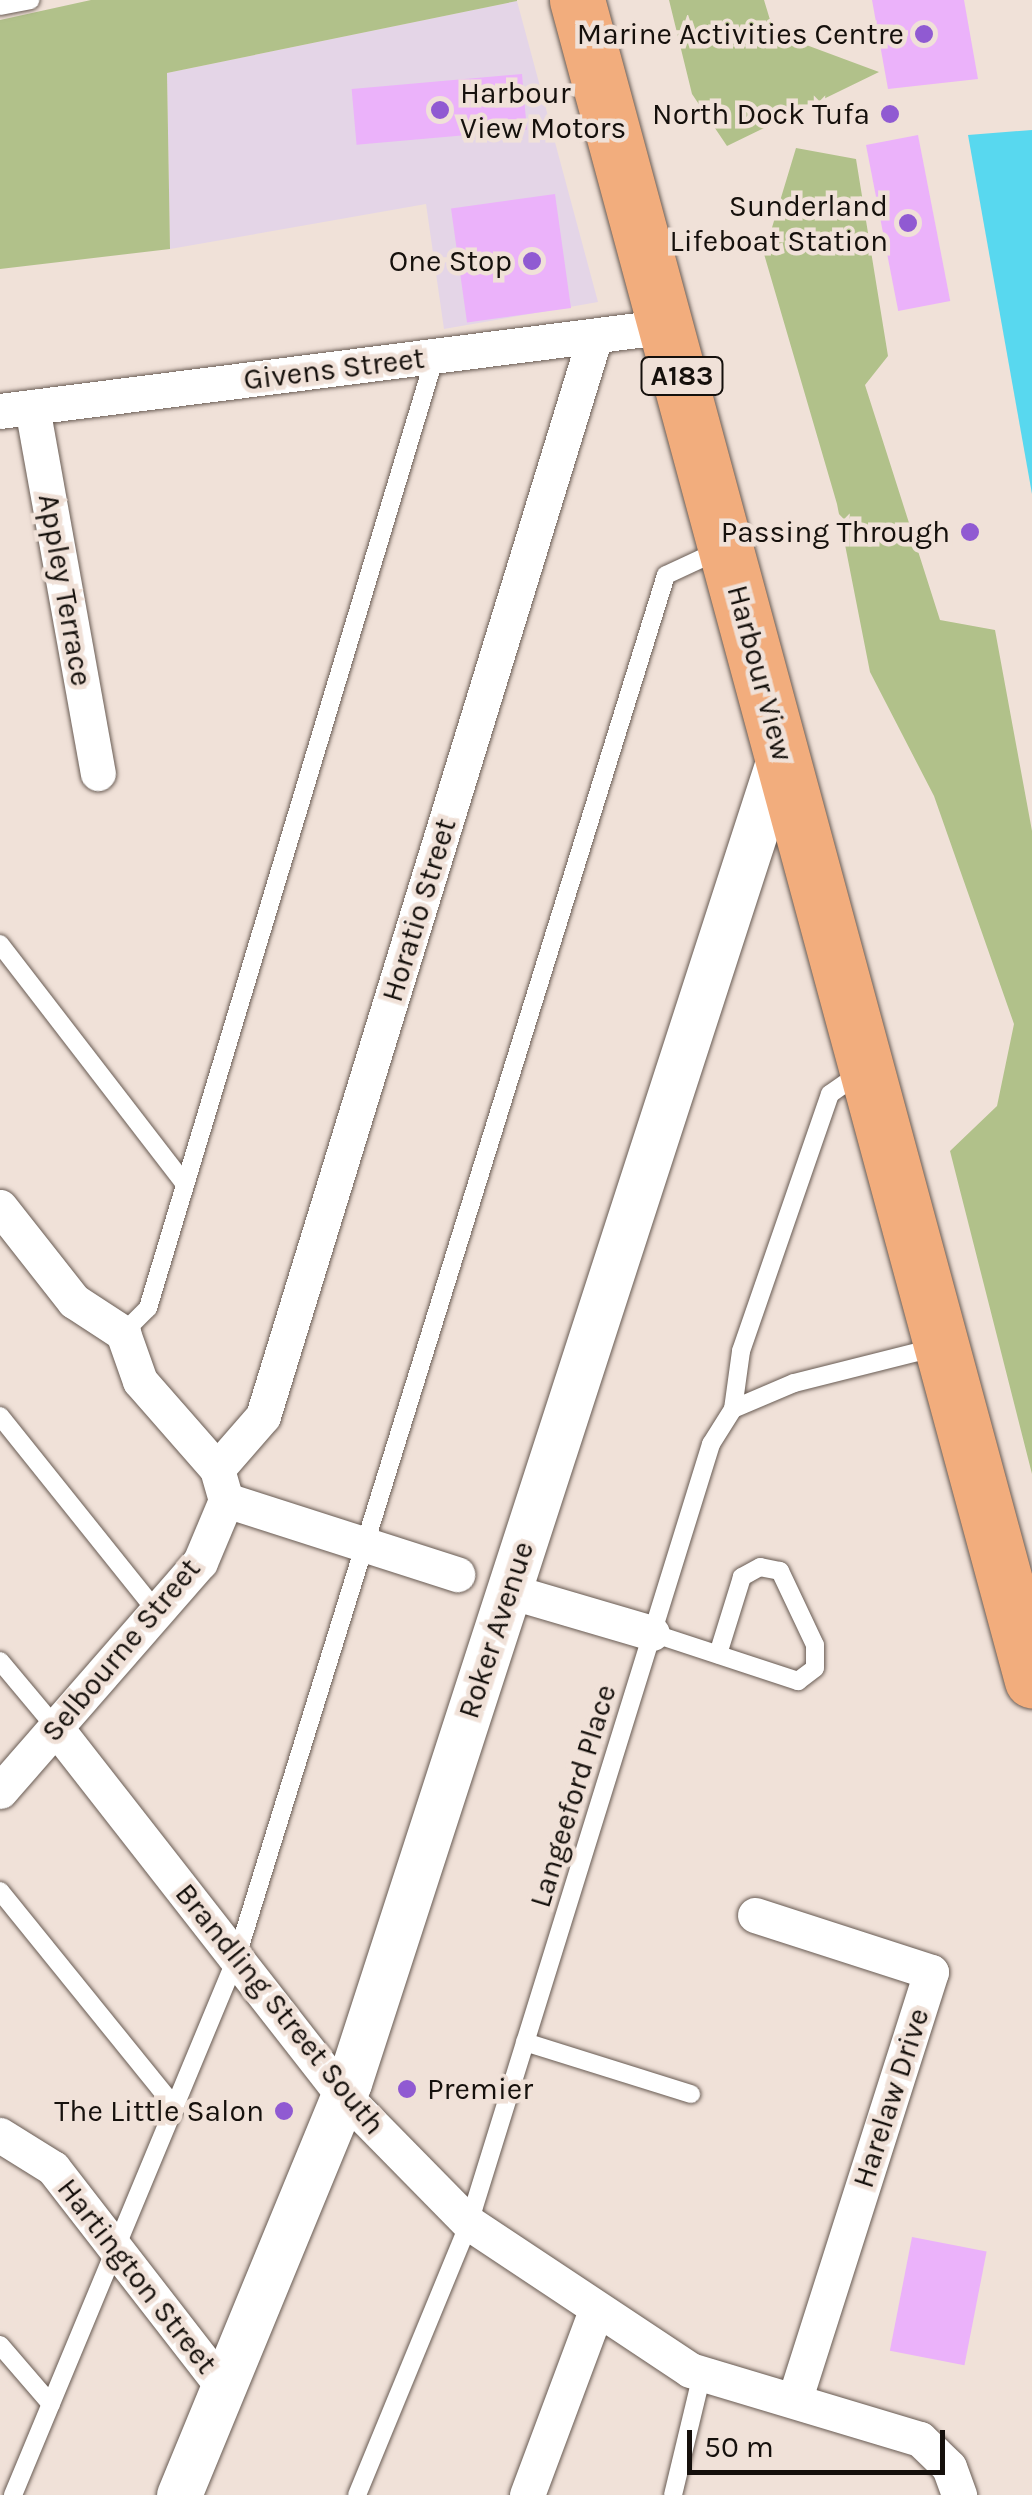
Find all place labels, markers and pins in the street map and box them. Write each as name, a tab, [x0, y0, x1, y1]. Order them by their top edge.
place label: Marine Activities Centre	[577, 16, 904, 52]
marker: Marine Activities Centre	[913, 23, 935, 45]
place label: Harbour View Motors	[460, 75, 626, 146]
place label: North Dock Tufa	[652, 96, 870, 132]
marker: Harbour View Motors	[429, 99, 451, 121]
marker: North Dock Tufa	[879, 103, 901, 125]
place label: Sunderland Lifeboat Station	[670, 188, 888, 258]
marker: Sunderland Lifeboat Station	[897, 212, 919, 234]
place label: One Stop	[389, 243, 512, 279]
marker: One Stop	[521, 250, 543, 272]
place label: Passing Through	[721, 514, 950, 550]
marker: Passing Through	[959, 521, 981, 543]
place label: Premier	[427, 2071, 533, 2107]
marker: Premier	[396, 2078, 418, 2100]
place label: The Little Salon	[54, 2093, 264, 2129]
marker: The Little Salon	[273, 2100, 295, 2122]

